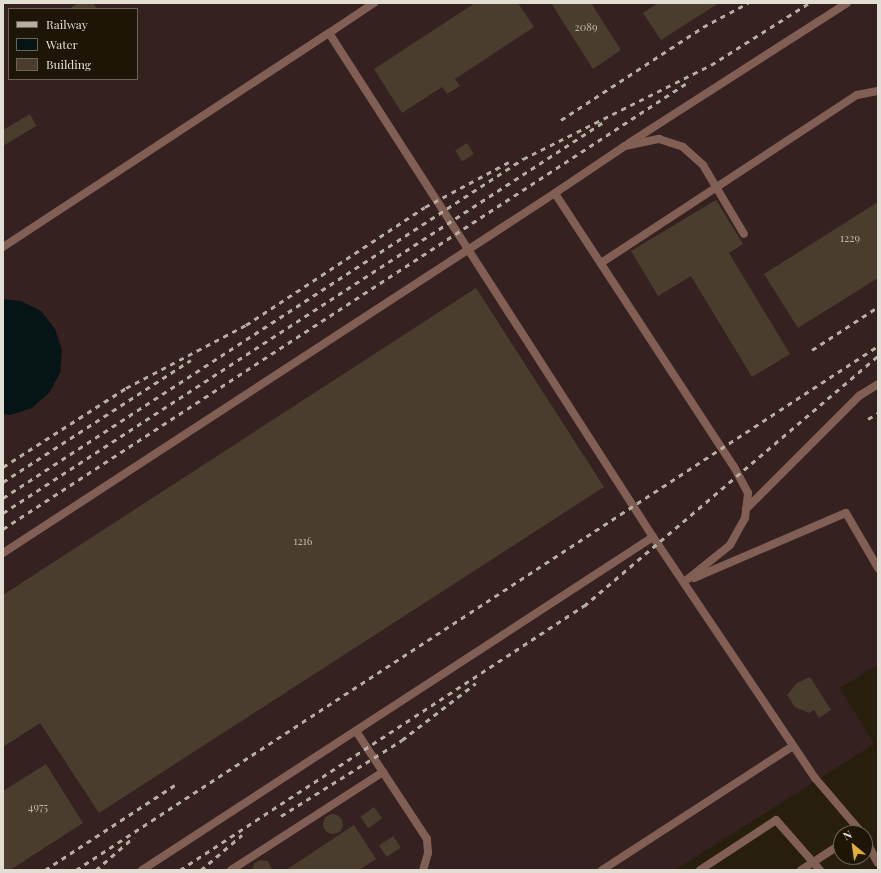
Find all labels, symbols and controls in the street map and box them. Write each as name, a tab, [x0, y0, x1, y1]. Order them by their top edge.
legend	[8, 8, 138, 80]
text: Railway	[46, 16, 88, 32]
house number: 2089	[574, 20, 598, 34]
text: Water	[46, 36, 78, 52]
text: Building	[46, 56, 91, 72]
house number: 1229	[840, 231, 860, 245]
house number: 1216	[293, 534, 313, 548]
house number: 4975	[28, 800, 48, 814]
north arrow	[833, 825, 873, 865]
text: N	[840, 826, 855, 843]

